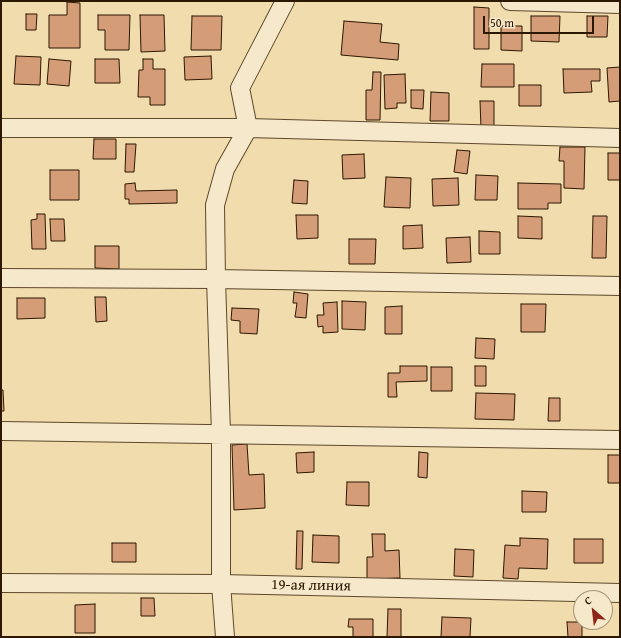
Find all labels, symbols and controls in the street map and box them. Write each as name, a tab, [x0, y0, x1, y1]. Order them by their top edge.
scale bar	[485, 8, 596, 34]
text: 50 m	[490, 14, 514, 31]
street label: 19-ая линия	[271, 576, 351, 596]
north arrow	[573, 590, 613, 630]
text: С	[581, 592, 594, 609]

